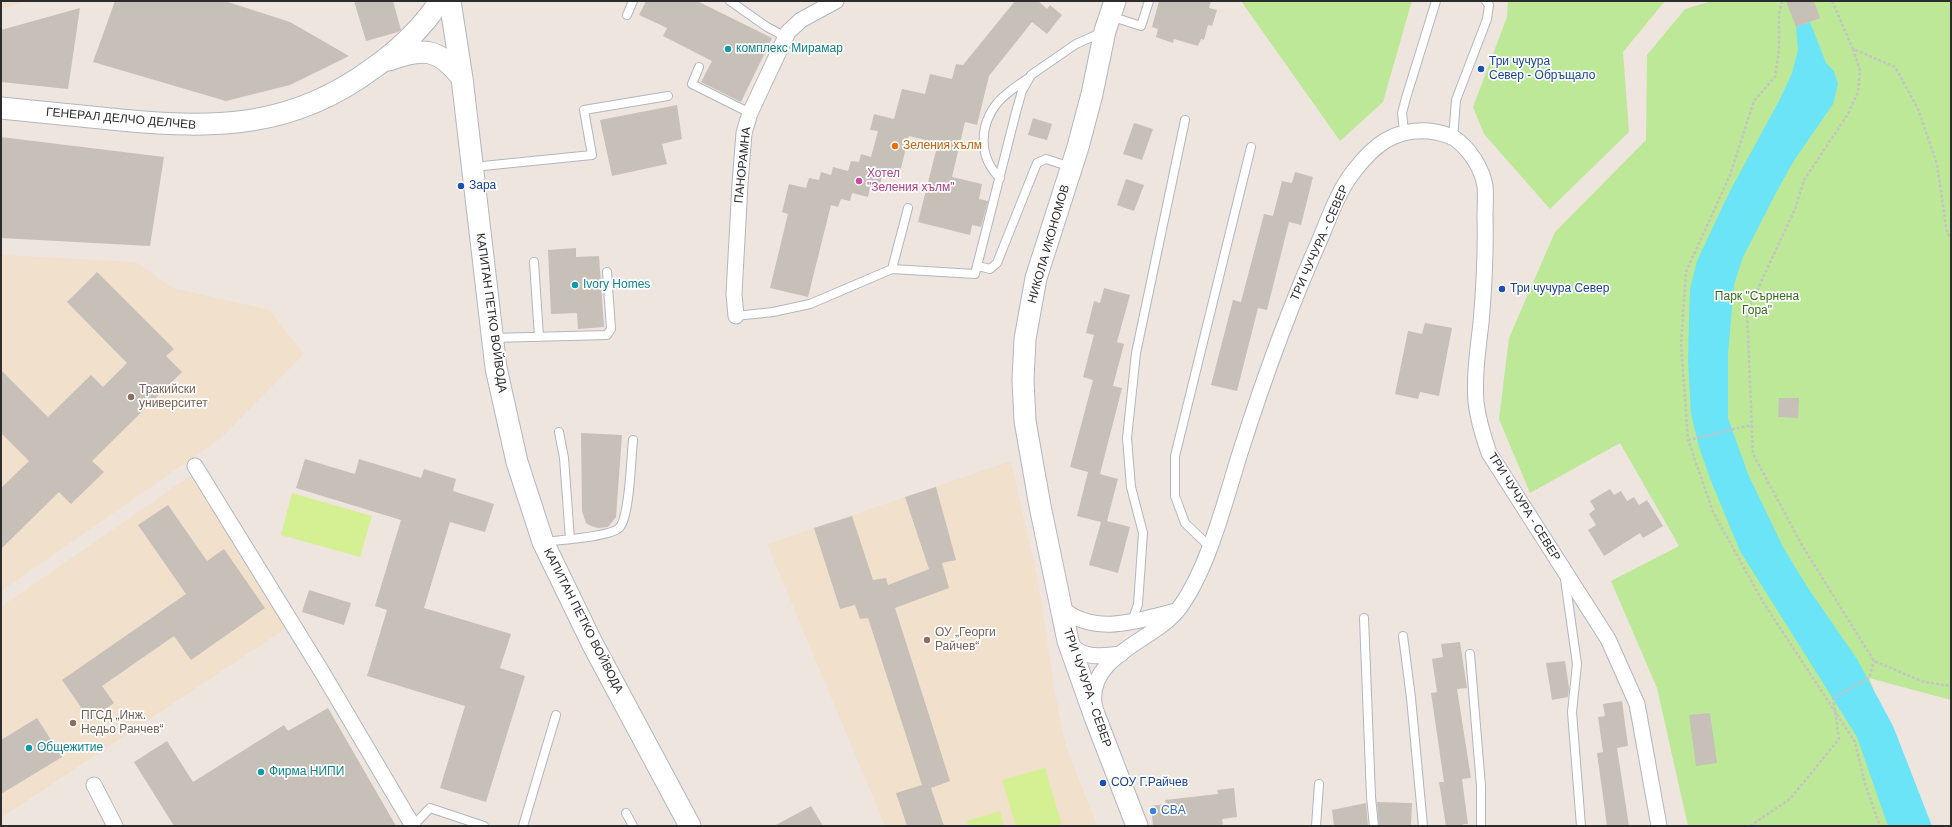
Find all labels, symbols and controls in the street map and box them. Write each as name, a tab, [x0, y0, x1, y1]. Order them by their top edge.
place label: комплекс Мирамар	[736, 42, 843, 56]
marker: комплекс Мирамар	[723, 44, 733, 54]
place label: Три чучура Север - Обръщало	[1489, 55, 1595, 83]
marker: Три чучура Север - Обръщало	[1476, 64, 1486, 74]
street label: ГЕНЕРАЛ ДЕЛЧО ДЕЛЧЕВ	[45, 105, 197, 133]
street label: ПАНОРАМНА	[732, 126, 754, 204]
place label: Зеления хълм	[903, 139, 982, 153]
marker: Зеления хълм	[890, 141, 900, 151]
place label: Хотел "Зеления хълм"	[867, 167, 955, 195]
marker: Хотел "Зеления хълм"	[854, 176, 864, 186]
place label: Зара	[469, 179, 496, 193]
marker: Зара	[456, 181, 466, 191]
street label: НИКОЛА ИКОНОМОВ	[1025, 183, 1073, 305]
street label: ТРИ ЧУЧУРА - СЕВЕР	[1288, 183, 1352, 303]
street label: КАПИТАН ПЕТКО ВОЙВОДА	[473, 232, 509, 394]
place label: Ivory Homes	[583, 278, 650, 292]
marker: Ivory Homes	[570, 280, 580, 290]
place label: Три чучура Север	[1510, 282, 1609, 296]
marker: Три чучура Север	[1497, 284, 1507, 294]
park label: Парк "Сърнена Гора"	[1715, 290, 1799, 318]
place label: Тракийски университет	[139, 383, 208, 411]
marker: Тракийски университет	[126, 392, 136, 402]
street label: ТРИ ЧУЧУРА - СЕВЕР	[1485, 450, 1563, 564]
street label: КАПИТАН ПЕТКО ВОЙВОДА	[540, 546, 626, 696]
place label: ОУ „Георги Райчев“	[935, 626, 996, 654]
street label: ТРИ ЧУЧУРА - СЕВЕР	[1060, 627, 1114, 749]
marker: ОУ „Георги Райчев“	[922, 635, 932, 645]
place label: ПГСД „Инж. Недьо Ранчев“	[81, 709, 164, 737]
marker: ПГСД „Инж. Недьо Ранчев“	[68, 718, 78, 728]
place label: Общежитие	[37, 741, 103, 755]
marker: Общежитие	[24, 743, 34, 753]
place label: Фирма НИПИ	[269, 765, 344, 779]
marker: Фирма НИПИ	[256, 767, 266, 777]
place label: СОУ Г.Райчев	[1111, 776, 1188, 790]
marker: СОУ Г.Райчев	[1098, 778, 1108, 788]
place label: CBA	[1161, 804, 1186, 818]
marker: CBA	[1148, 806, 1158, 816]

